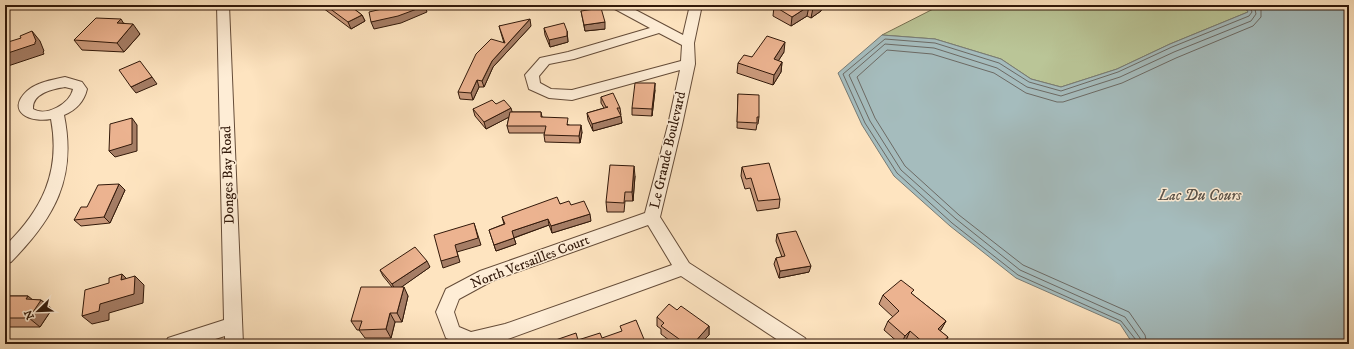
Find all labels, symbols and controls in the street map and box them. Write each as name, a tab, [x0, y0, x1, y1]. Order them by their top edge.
street label: Le Grande Boulevard	[646, 90, 690, 210]
street label: Donges Bay Road	[217, 126, 239, 224]
water label: Lac Du Cours	[1158, 186, 1242, 205]
street label: North Versailles Court	[468, 231, 592, 293]
north arrow	[18, 291, 58, 331]
text: N	[22, 308, 38, 321]

